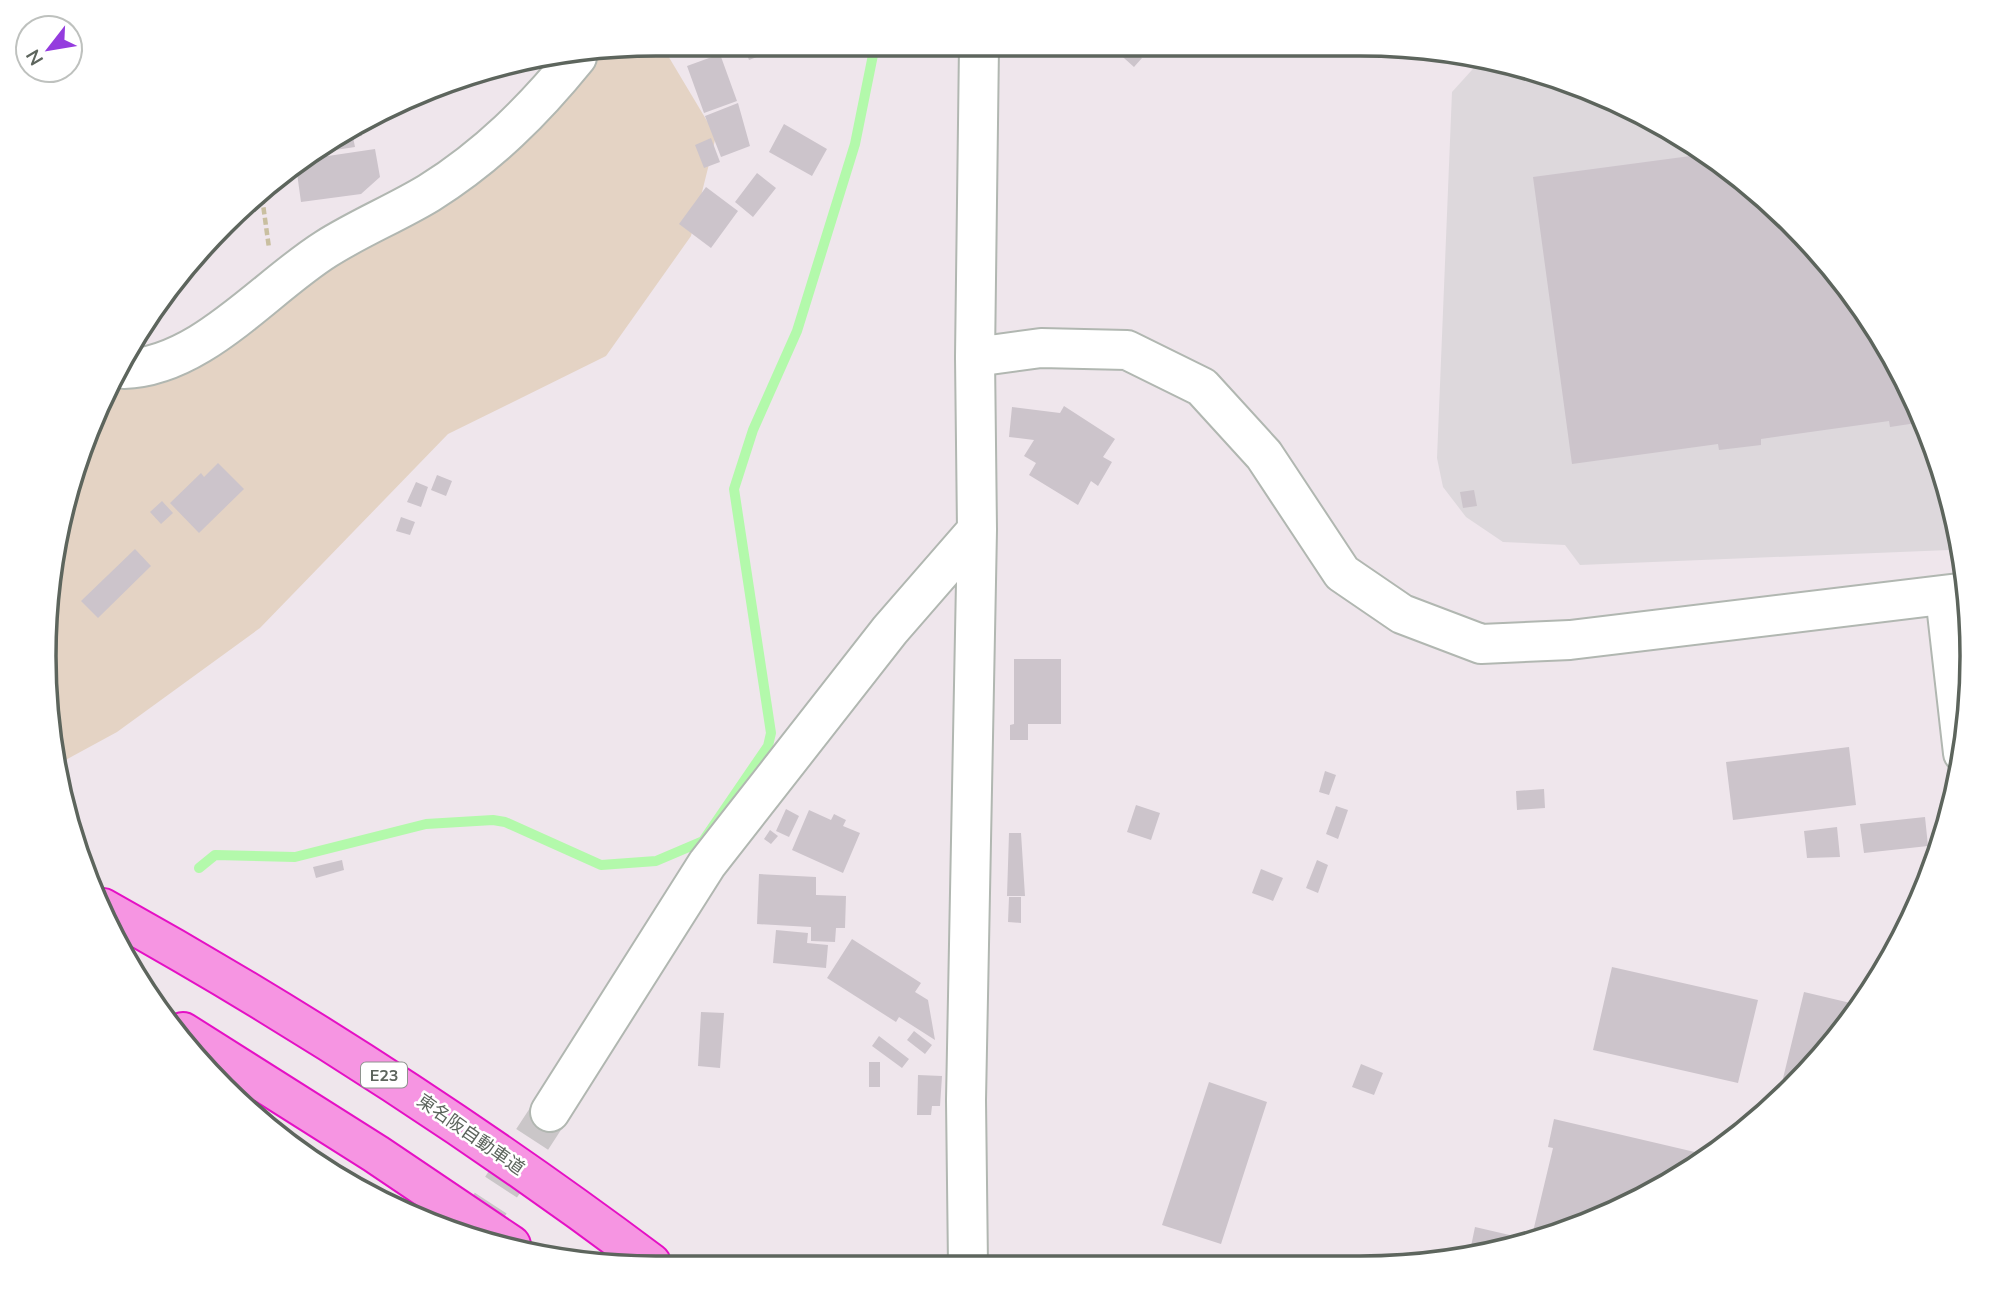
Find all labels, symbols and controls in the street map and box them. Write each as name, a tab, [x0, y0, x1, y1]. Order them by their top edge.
north arrow	[14, 14, 84, 84]
text: N	[20, 45, 48, 70]
road number: E23	[361, 1063, 407, 1088]
street label: 東名阪自動車道	[413, 1088, 529, 1180]

